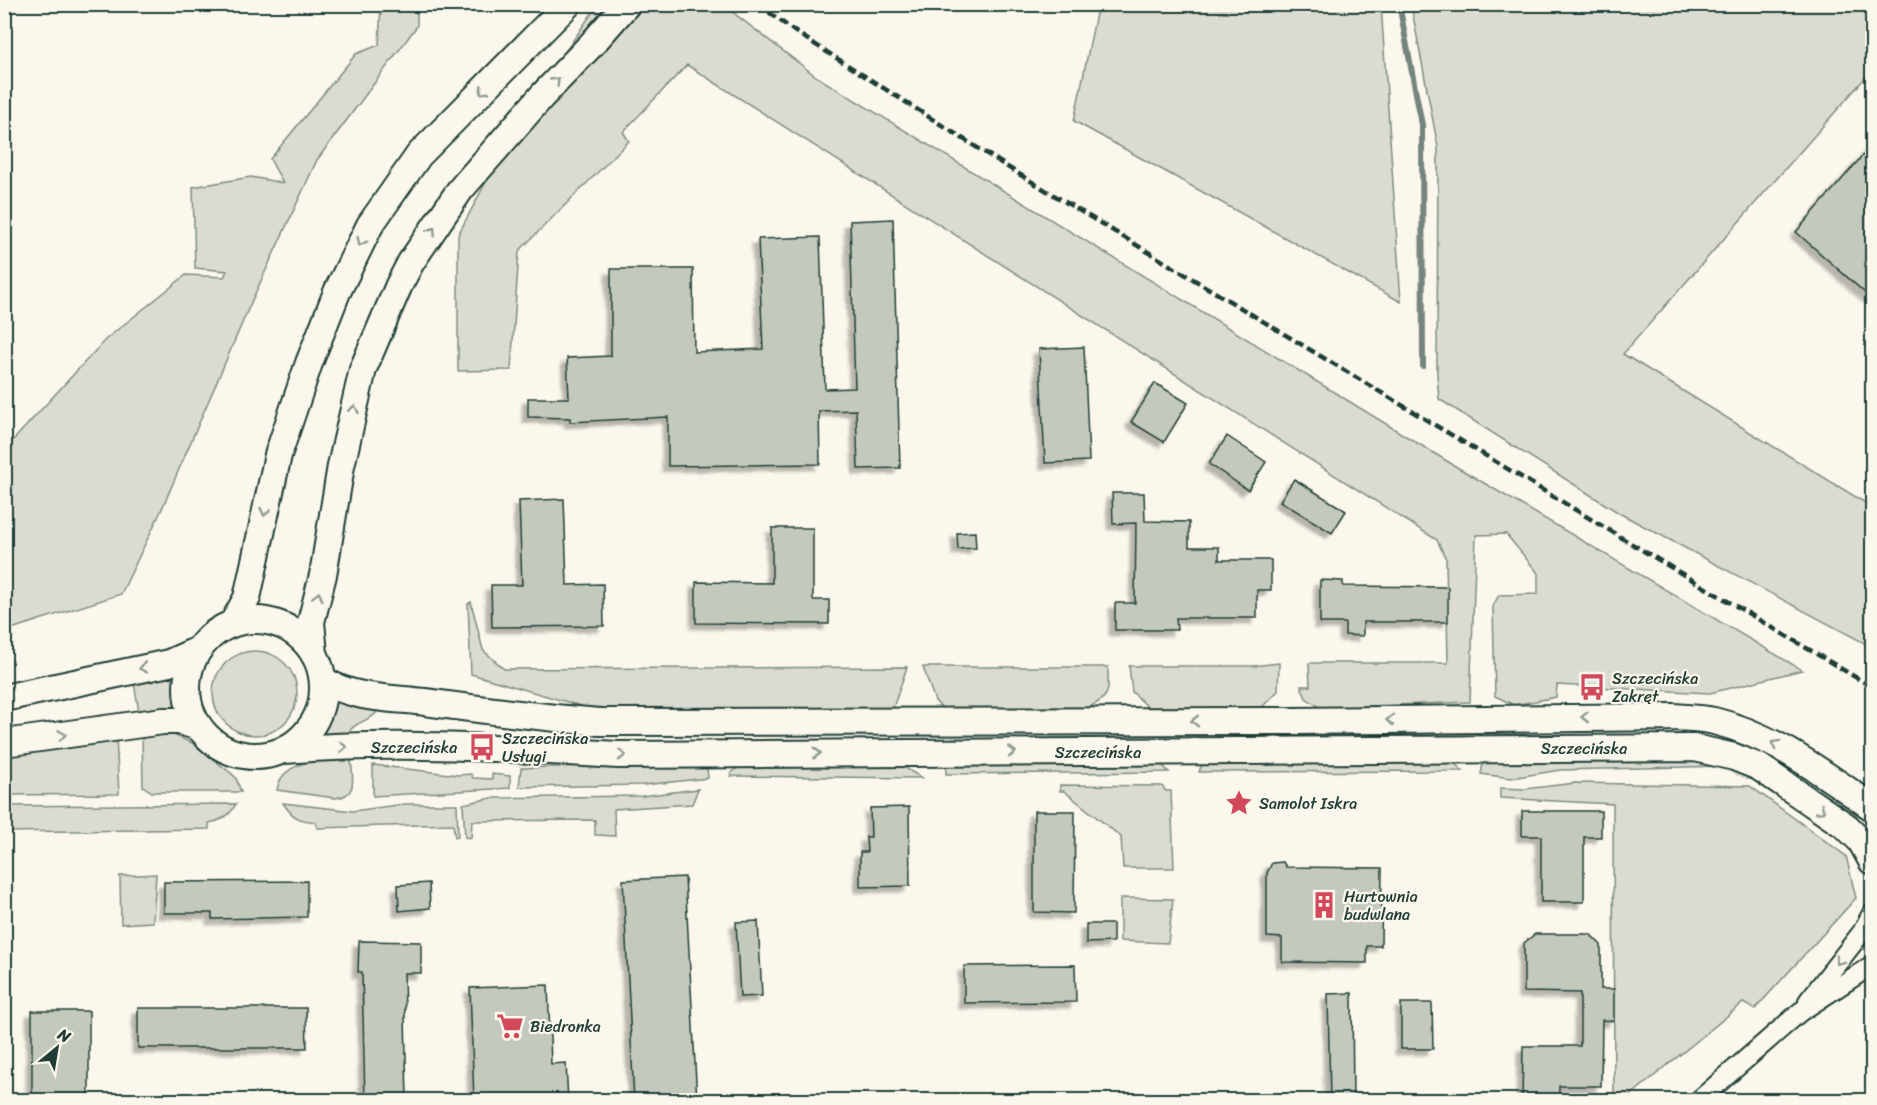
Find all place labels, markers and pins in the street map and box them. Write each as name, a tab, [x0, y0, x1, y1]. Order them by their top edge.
place label: Szczecińska Zakręt	[1612, 664, 1698, 711]
bus stop icon: Szczecińska Zakręt	[1577, 672, 1607, 702]
place label: Szczecińska Usługi	[502, 724, 588, 771]
bus stop icon: Szczecińska Usługi	[467, 732, 497, 762]
place icon: Samolot Iskra	[1224, 788, 1254, 818]
place label: Samolot Iskra	[1259, 789, 1357, 818]
place label: Hurtownia budwlana	[1344, 882, 1418, 929]
building icon: Hurtownia budwlana	[1309, 890, 1339, 920]
supermarket icon: Biedronka	[495, 1011, 525, 1041]
place label: Biedronka	[530, 1012, 601, 1041]

